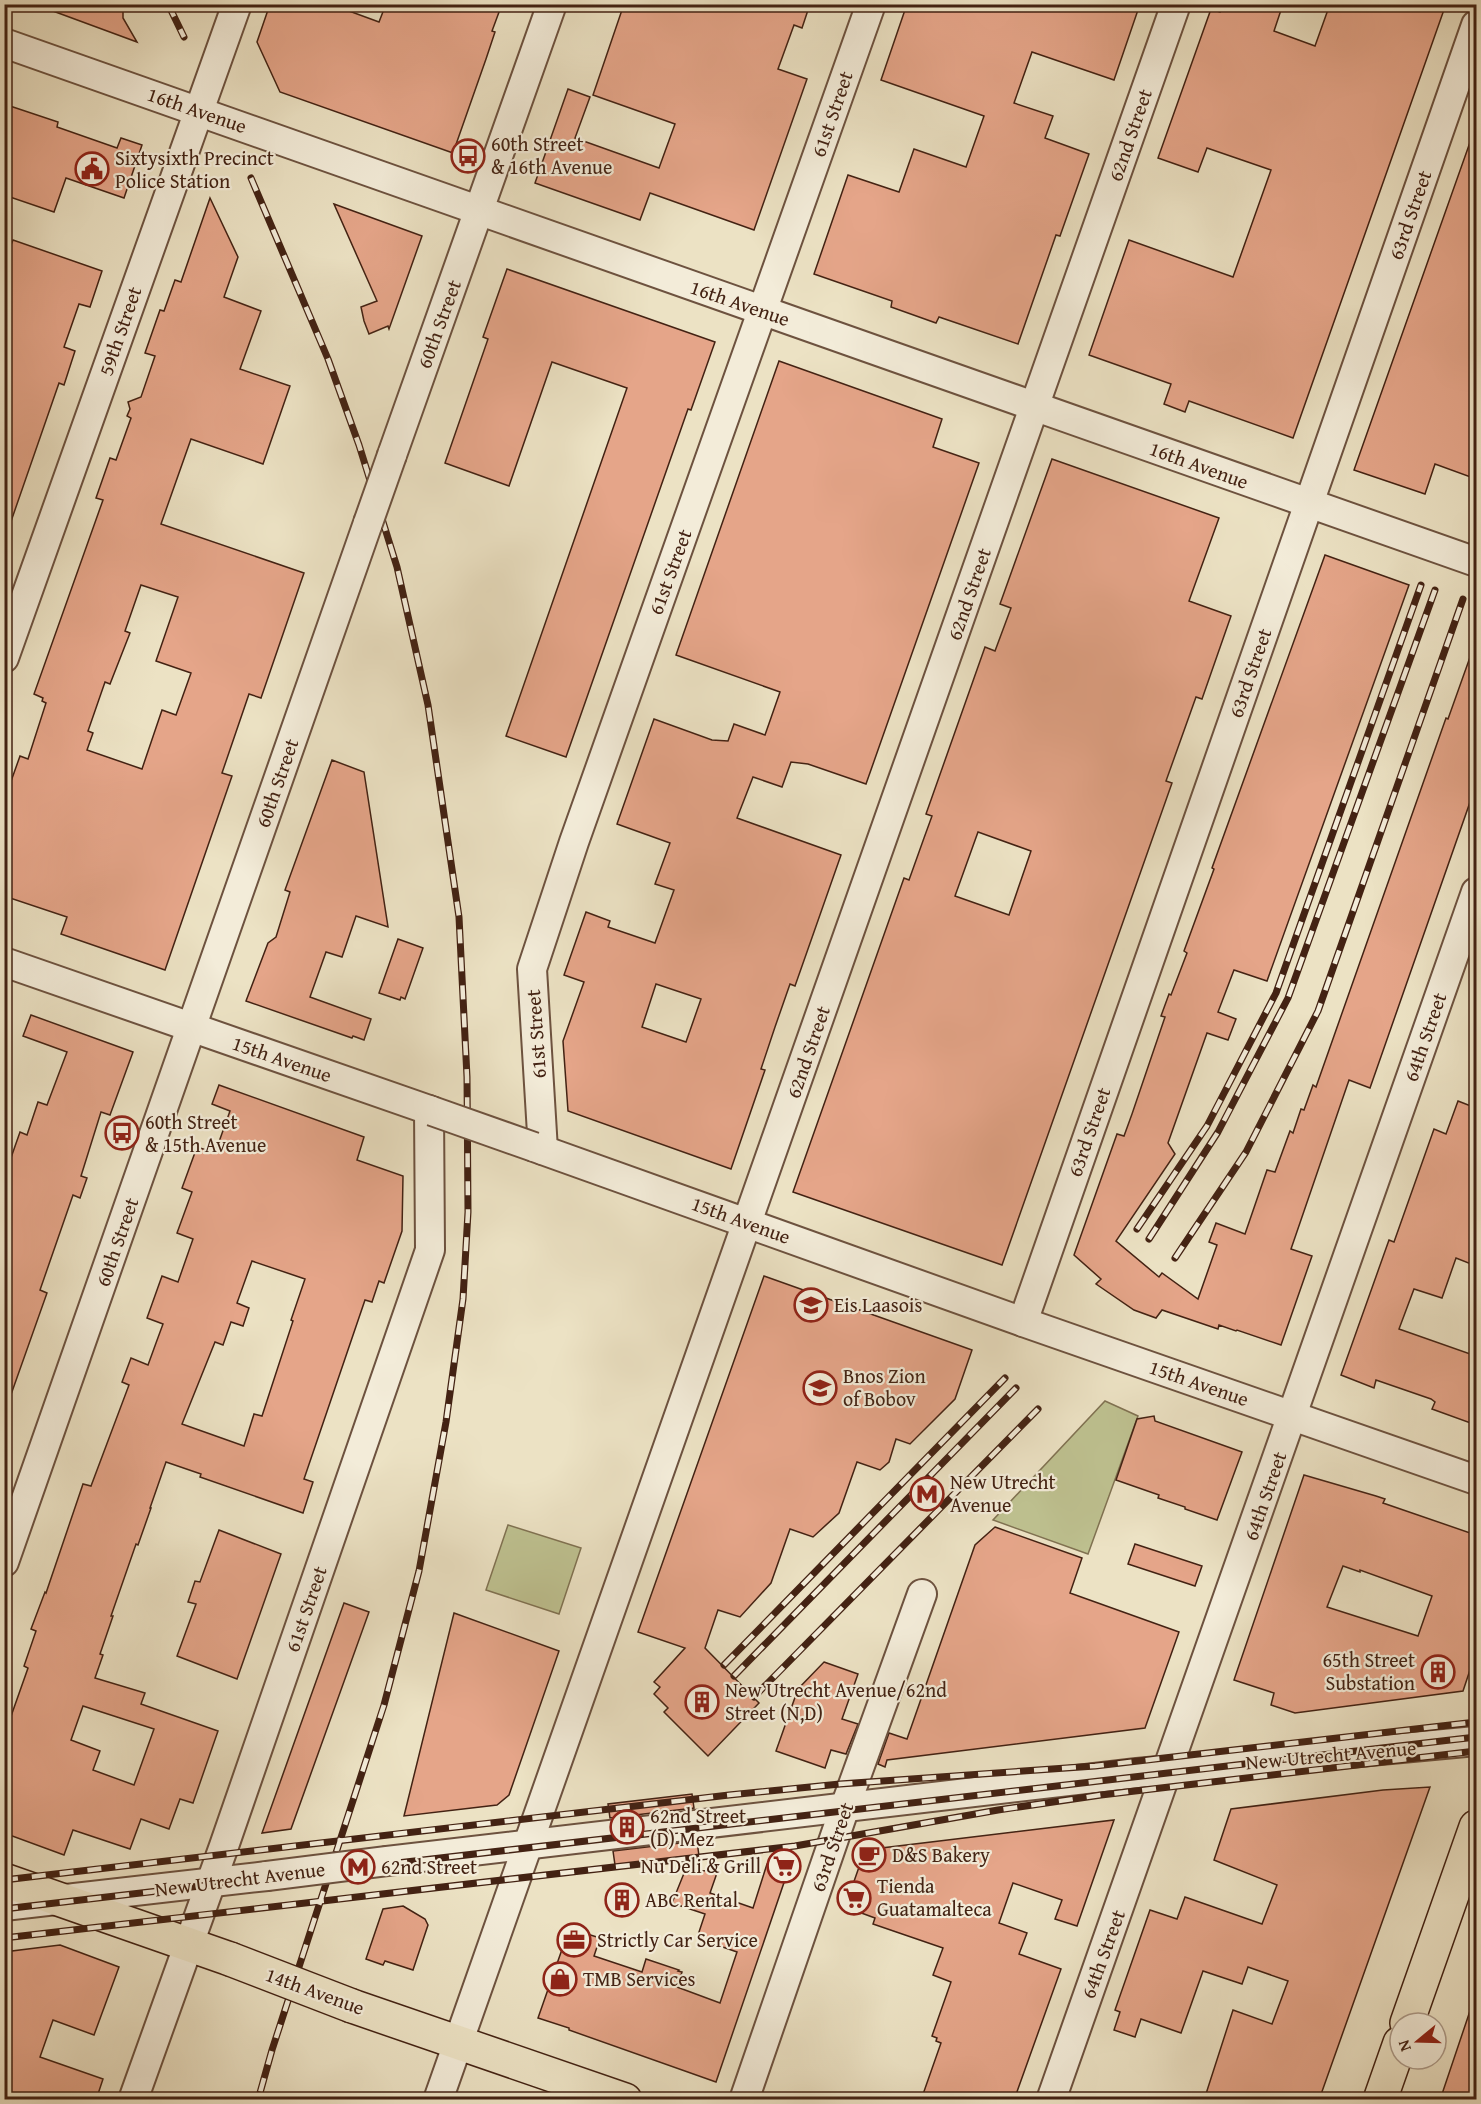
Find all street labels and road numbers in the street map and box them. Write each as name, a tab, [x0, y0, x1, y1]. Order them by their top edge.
street label: 61st Street	[803, 67, 860, 161]
street label: 16th Avenue	[144, 79, 251, 140]
street label: 62nd Street	[1100, 85, 1159, 185]
street label: 63rd Street	[1381, 166, 1438, 264]
street label: 16th Avenue	[687, 272, 794, 333]
street label: 60th Street	[409, 275, 468, 372]
street label: 59th Street	[91, 282, 148, 379]
street label: 16th Avenue	[1146, 433, 1253, 496]
street label: 61st Street	[641, 525, 698, 619]
street label: 62nd Street	[939, 544, 998, 644]
street label: 63rd Street	[1221, 624, 1278, 722]
street label: 60th Street	[248, 734, 305, 831]
street label: 61st Street	[518, 988, 553, 1080]
street label: 64th Street	[1396, 988, 1453, 1085]
street label: 62nd Street	[778, 1002, 837, 1102]
street label: 15th Avenue	[229, 1028, 336, 1089]
street label: 63rd Street	[1060, 1083, 1117, 1181]
street label: 15th Avenue	[688, 1188, 795, 1251]
street label: 60th Street	[88, 1193, 145, 1290]
street label: 15th Avenue	[1146, 1352, 1253, 1413]
street label: 64th Street	[1236, 1447, 1293, 1544]
street label: 61st Street	[277, 1562, 334, 1656]
street label: New Utrecht Avenue	[1244, 1733, 1418, 1776]
street label: 63rd Street	[803, 1798, 860, 1896]
street label: New Utrecht Avenue	[153, 1854, 327, 1903]
street label: 64th Street	[1073, 1905, 1132, 2002]
street label: 14th Avenue	[262, 1959, 369, 2022]

